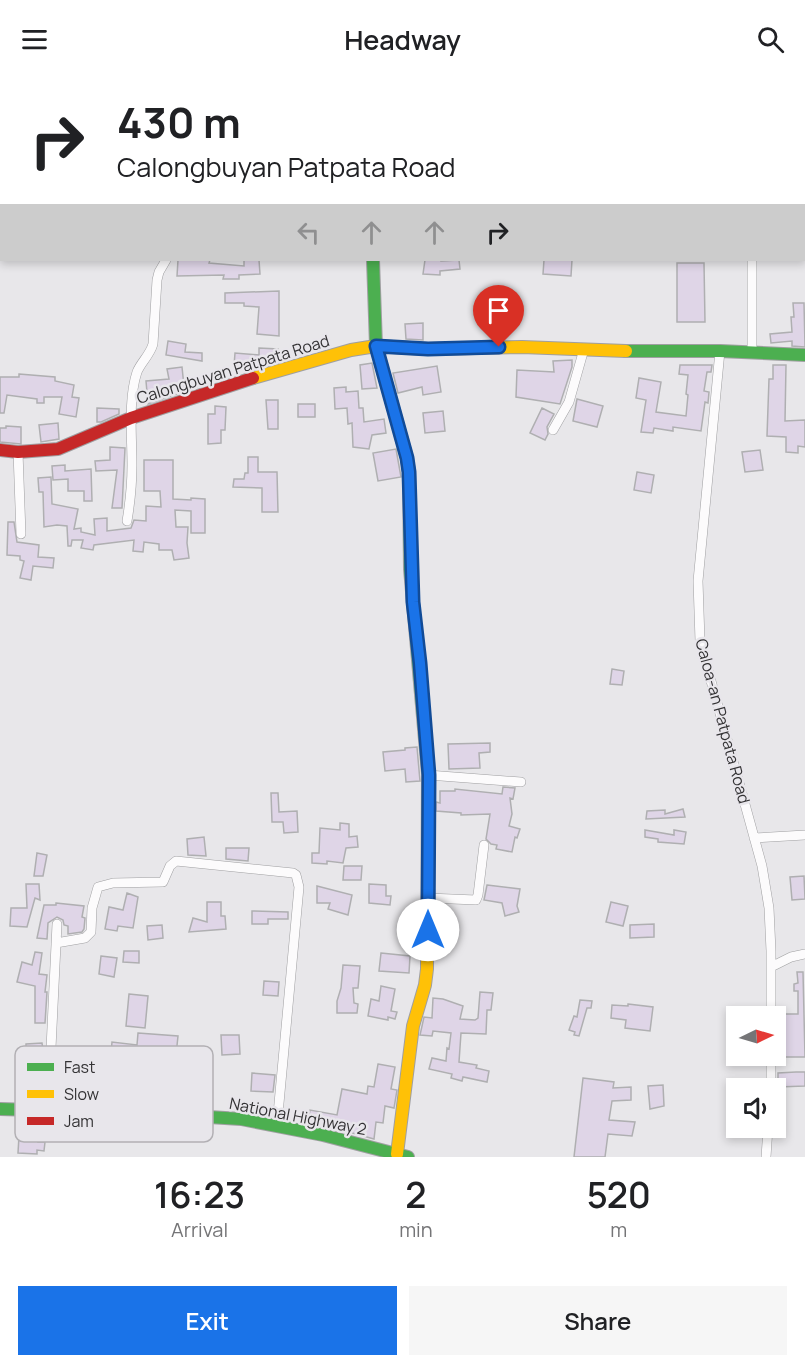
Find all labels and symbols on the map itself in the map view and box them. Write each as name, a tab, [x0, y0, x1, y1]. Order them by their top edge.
pin	[473, 285, 524, 347]
street label: Calongbuyan Patpata Road	[134, 329, 332, 409]
street label: Caloa-an Patpata Road	[690, 636, 756, 806]
position arrow	[396, 898, 460, 962]
north arrow	[726, 1006, 786, 1066]
legend	[15, 1046, 213, 1142]
text: Fast	[64, 1056, 95, 1078]
text: Slow	[64, 1083, 99, 1105]
street label: National Highway 2	[227, 1092, 369, 1140]
text: Jam	[64, 1110, 94, 1132]

